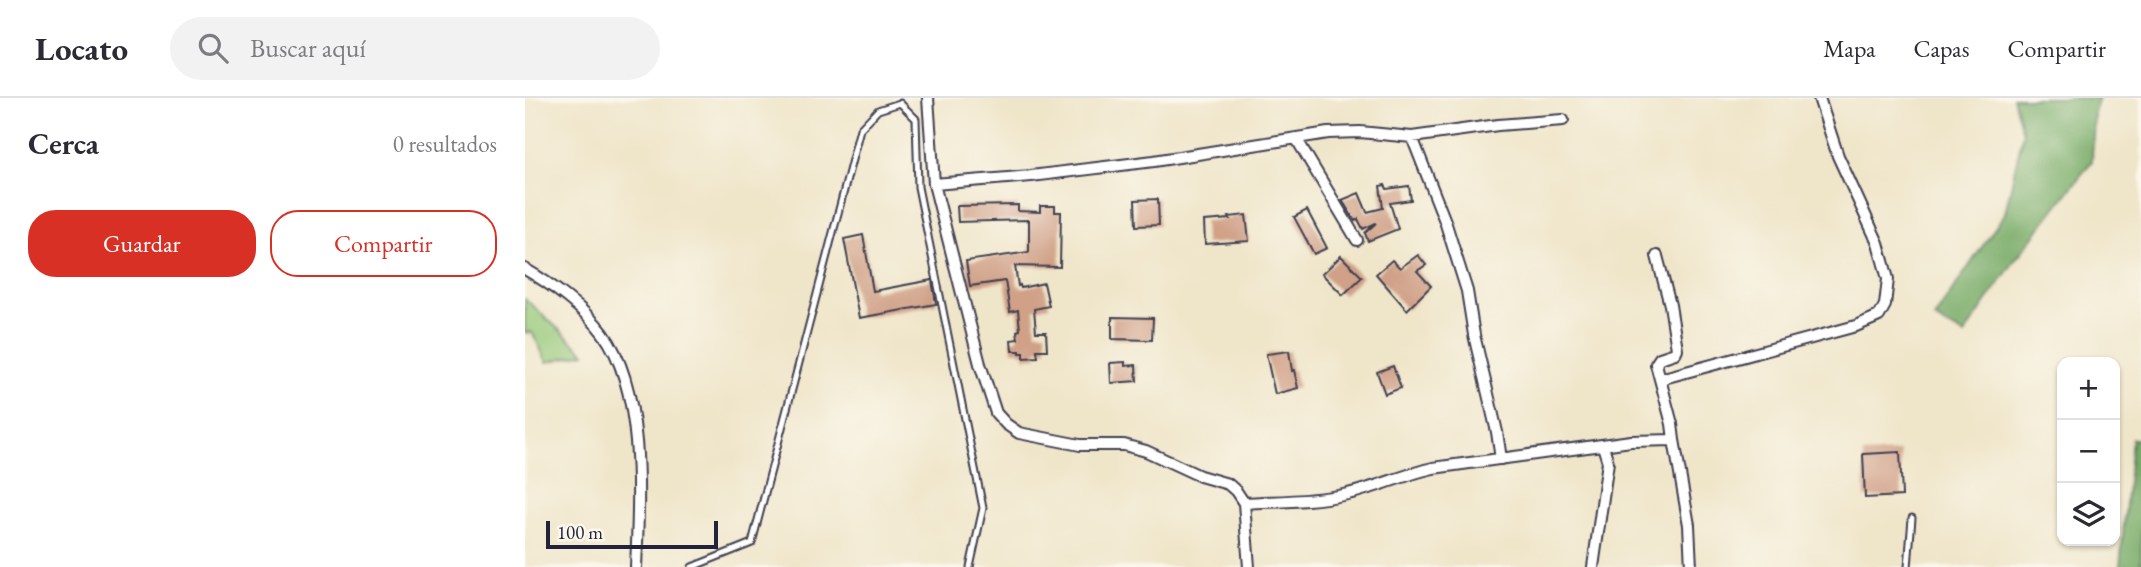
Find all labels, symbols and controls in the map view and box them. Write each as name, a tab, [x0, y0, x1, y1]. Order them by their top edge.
search box	[170, 17, 660, 80]
text: Locato	[35, 27, 128, 70]
icon: search	[194, 29, 232, 67]
text: Buscar aquí	[250, 31, 366, 65]
text: Mapa	[1823, 33, 1875, 64]
text: Capas	[1913, 33, 1969, 64]
text: Compartir	[2007, 33, 2106, 64]
text: Cerca	[28, 124, 99, 163]
text: 0 resultados	[393, 129, 497, 159]
button: Guardar	[28, 210, 256, 277]
button: Compartir	[270, 210, 497, 277]
map controls	[2057, 357, 2120, 546]
button: +	[2057, 357, 2120, 420]
button: −	[2057, 420, 2120, 483]
button: layers	[2057, 483, 2120, 546]
scale bar	[546, 518, 717, 550]
text: 100 m	[557, 520, 603, 545]

